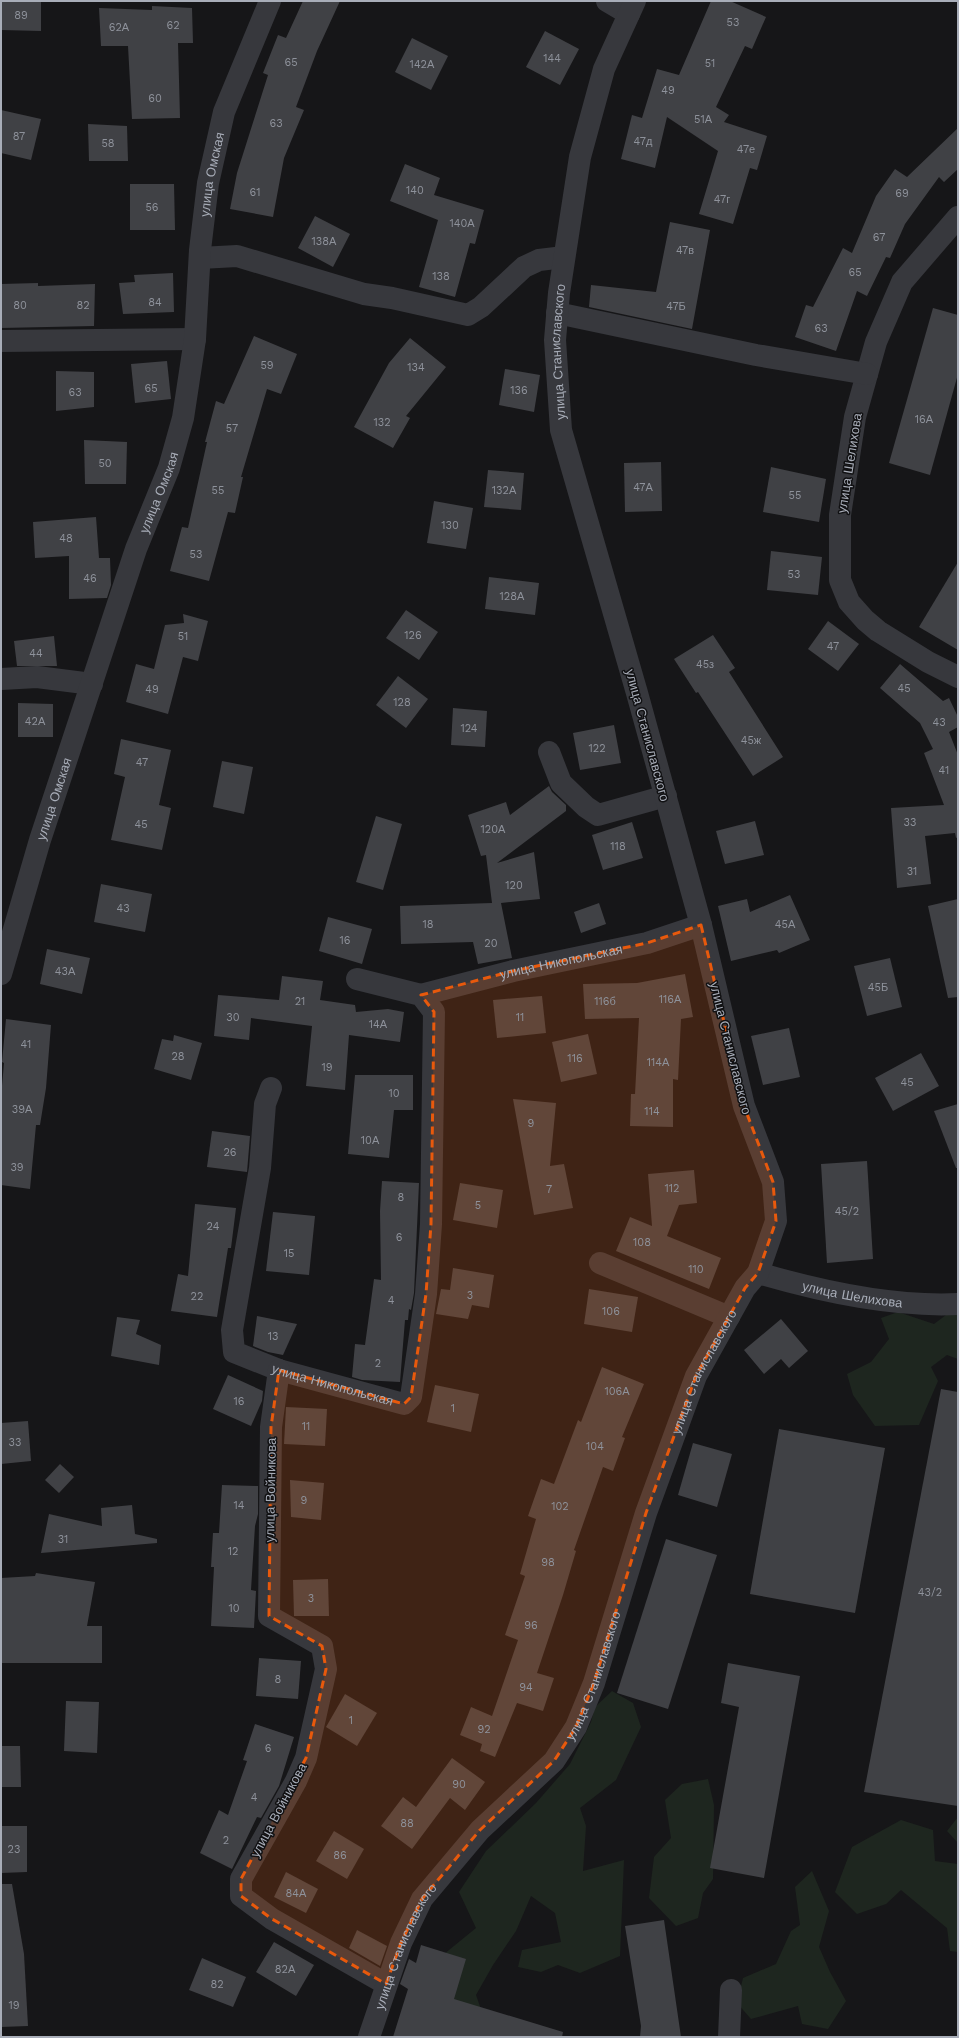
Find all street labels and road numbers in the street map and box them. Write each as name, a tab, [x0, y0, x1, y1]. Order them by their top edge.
street label: улица Омская	[197, 131, 227, 218]
street label: улица Станиславского	[548, 283, 568, 420]
street label: улица Шелихова	[834, 411, 865, 514]
street label: улица Омская	[136, 450, 181, 535]
street label: улица Станиславского	[623, 667, 672, 803]
street label: улица Омская	[33, 756, 75, 842]
street label: улица Никопольская	[498, 941, 624, 982]
street label: улица Станиславского	[707, 980, 754, 1116]
street label: улица Шелихова	[801, 1278, 904, 1311]
street label: улица Станиславского	[668, 1307, 740, 1436]
street label: улица Никопольская	[270, 1361, 395, 1409]
street label: улица Войникова	[262, 1437, 279, 1543]
street label: улица Станиславского	[562, 1609, 624, 1743]
street label: улица Войникова	[247, 1760, 310, 1860]
street label: улица Станиславского	[372, 1881, 440, 2011]

